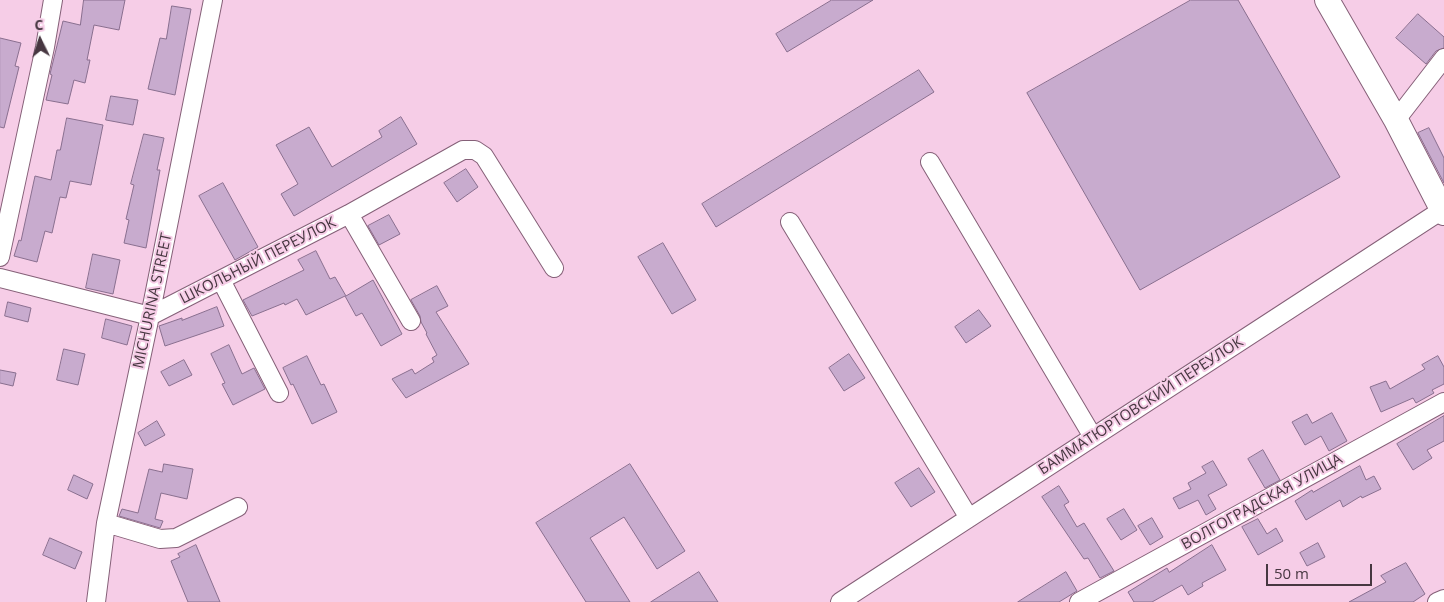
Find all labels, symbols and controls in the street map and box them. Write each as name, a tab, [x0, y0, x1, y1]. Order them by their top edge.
north arrow	[15, 15, 65, 65]
text: С	[34, 15, 44, 34]
street label: ШКОЛЬНЫЙ ПЕРЕУЛОК	[177, 214, 339, 308]
street label: MICHURINA STREET	[130, 232, 176, 370]
street label: БАММАТЮРТОВСКИЙ ПЕРЕУЛОК	[1035, 333, 1247, 479]
street label: ВОЛГОГРАДСКАЯ УЛИЦА	[1178, 450, 1346, 554]
scale bar	[1269, 554, 1375, 586]
text: 50 m	[1274, 563, 1309, 583]

